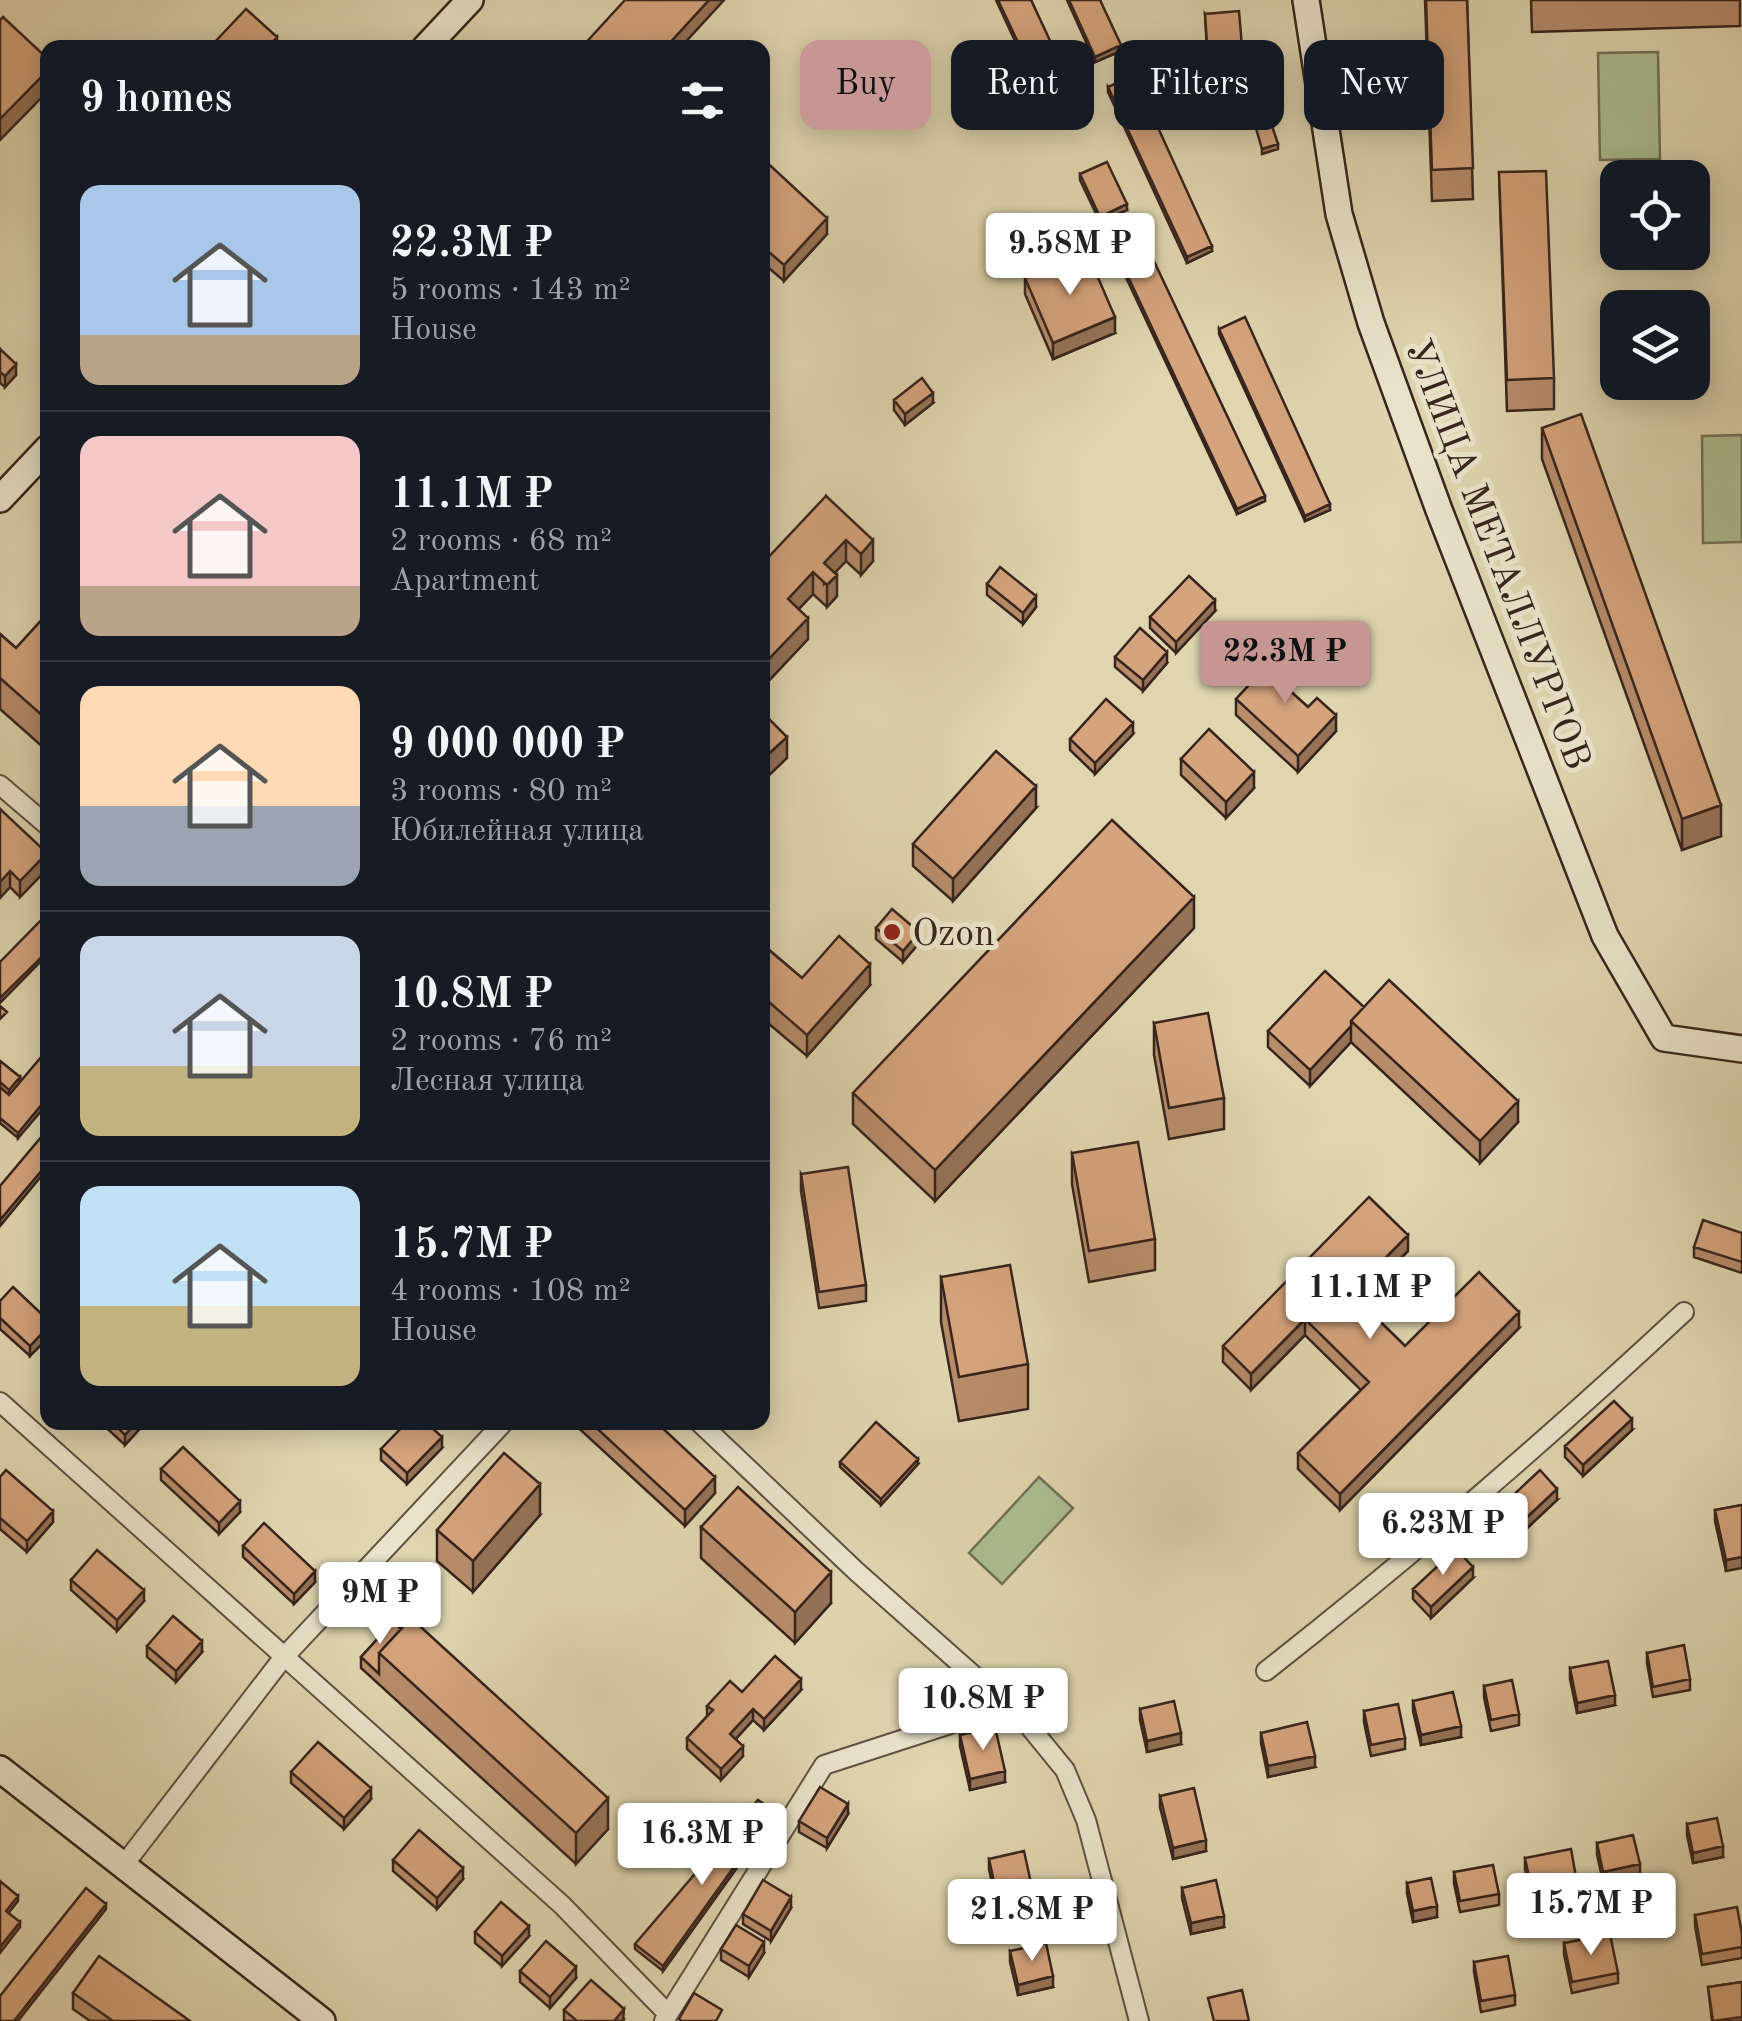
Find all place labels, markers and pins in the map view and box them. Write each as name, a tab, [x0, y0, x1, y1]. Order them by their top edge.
pin: 9.58M ₽	[978, 213, 1162, 298]
pin: 22.3M ₽	[1193, 621, 1377, 706]
place label: Ozon	[912, 916, 995, 954]
marker: Ozon	[881, 921, 903, 943]
pin: 11.1M ₽	[1278, 1257, 1462, 1342]
pin: 6.23M ₽	[1351, 1493, 1535, 1578]
pin: 9M ₽	[321, 1562, 439, 1647]
pin: 10.8M ₽	[891, 1668, 1075, 1753]
pin: 16.3M ₽	[610, 1803, 794, 1888]
pin: 15.7M ₽	[1499, 1873, 1683, 1958]
pin: 21.8M ₽	[940, 1879, 1124, 1964]

